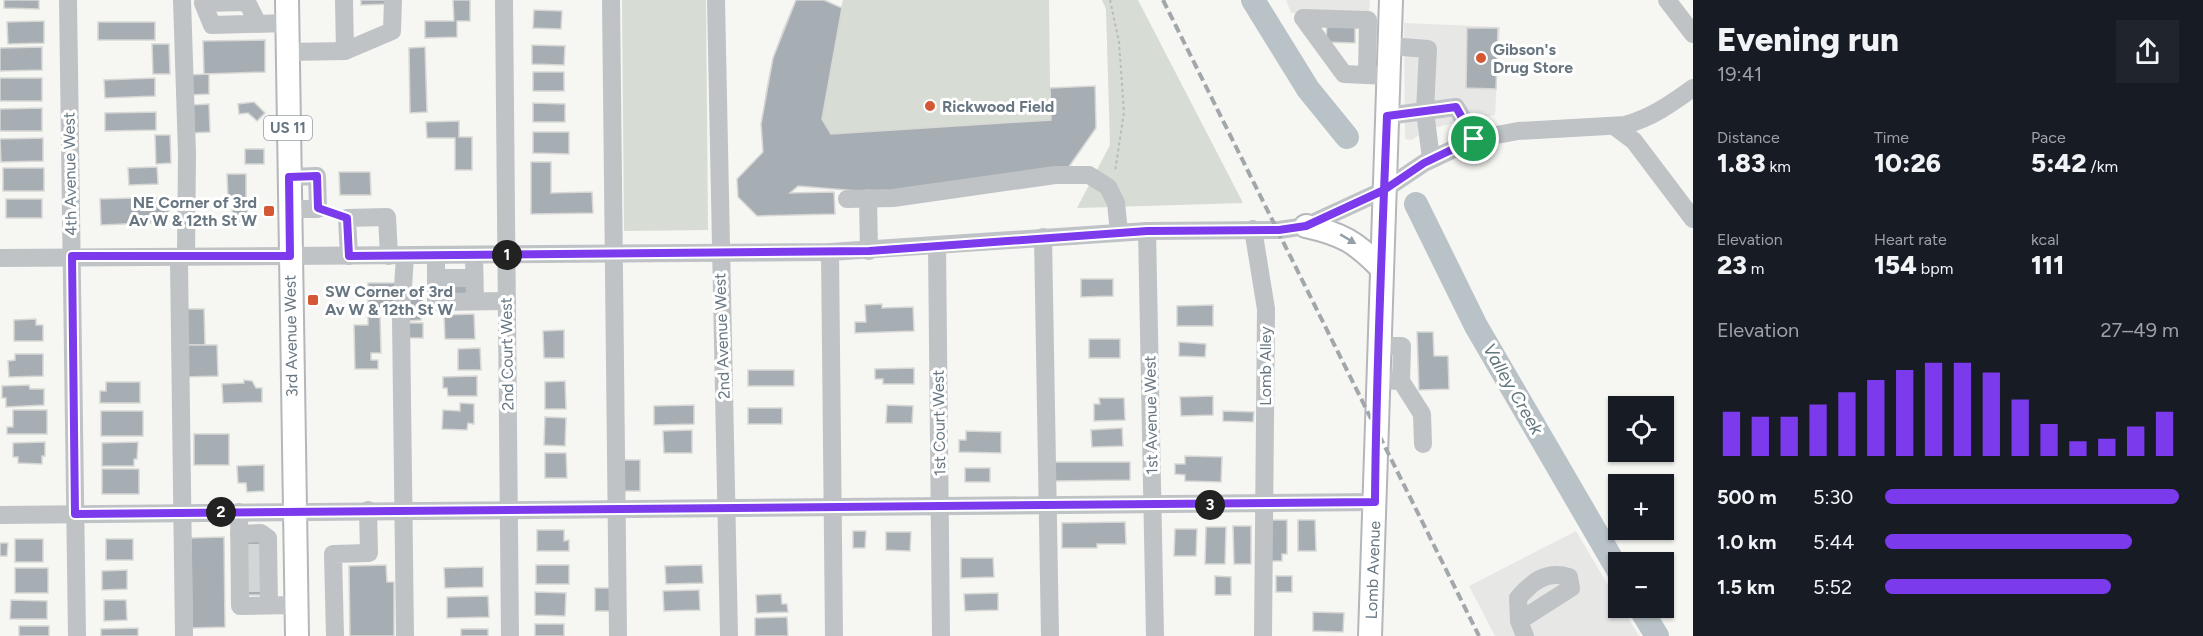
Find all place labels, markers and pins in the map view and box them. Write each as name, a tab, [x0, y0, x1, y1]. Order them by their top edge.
place label: Gibson's Drug Store	[1493, 40, 1573, 77]
marker: Gibson's Drug Store	[1474, 51, 1488, 65]
place label: Rickwood Field	[942, 97, 1054, 116]
marker: Rickwood Field	[923, 99, 937, 113]
pin	[1448, 113, 1499, 164]
place label: NE Corner of 3rd Av W & 12th St W	[129, 193, 257, 230]
marker: NE Corner of 3rd Av W & 12th St W	[262, 204, 276, 218]
pin: 1	[492, 240, 522, 270]
place label: SW Corner of 3rd Av W & 12th St W	[325, 282, 454, 319]
marker: SW Corner of 3rd Av W & 12th St W	[306, 293, 320, 307]
pin: 3	[1195, 490, 1225, 520]
pin: 2	[206, 497, 236, 527]

